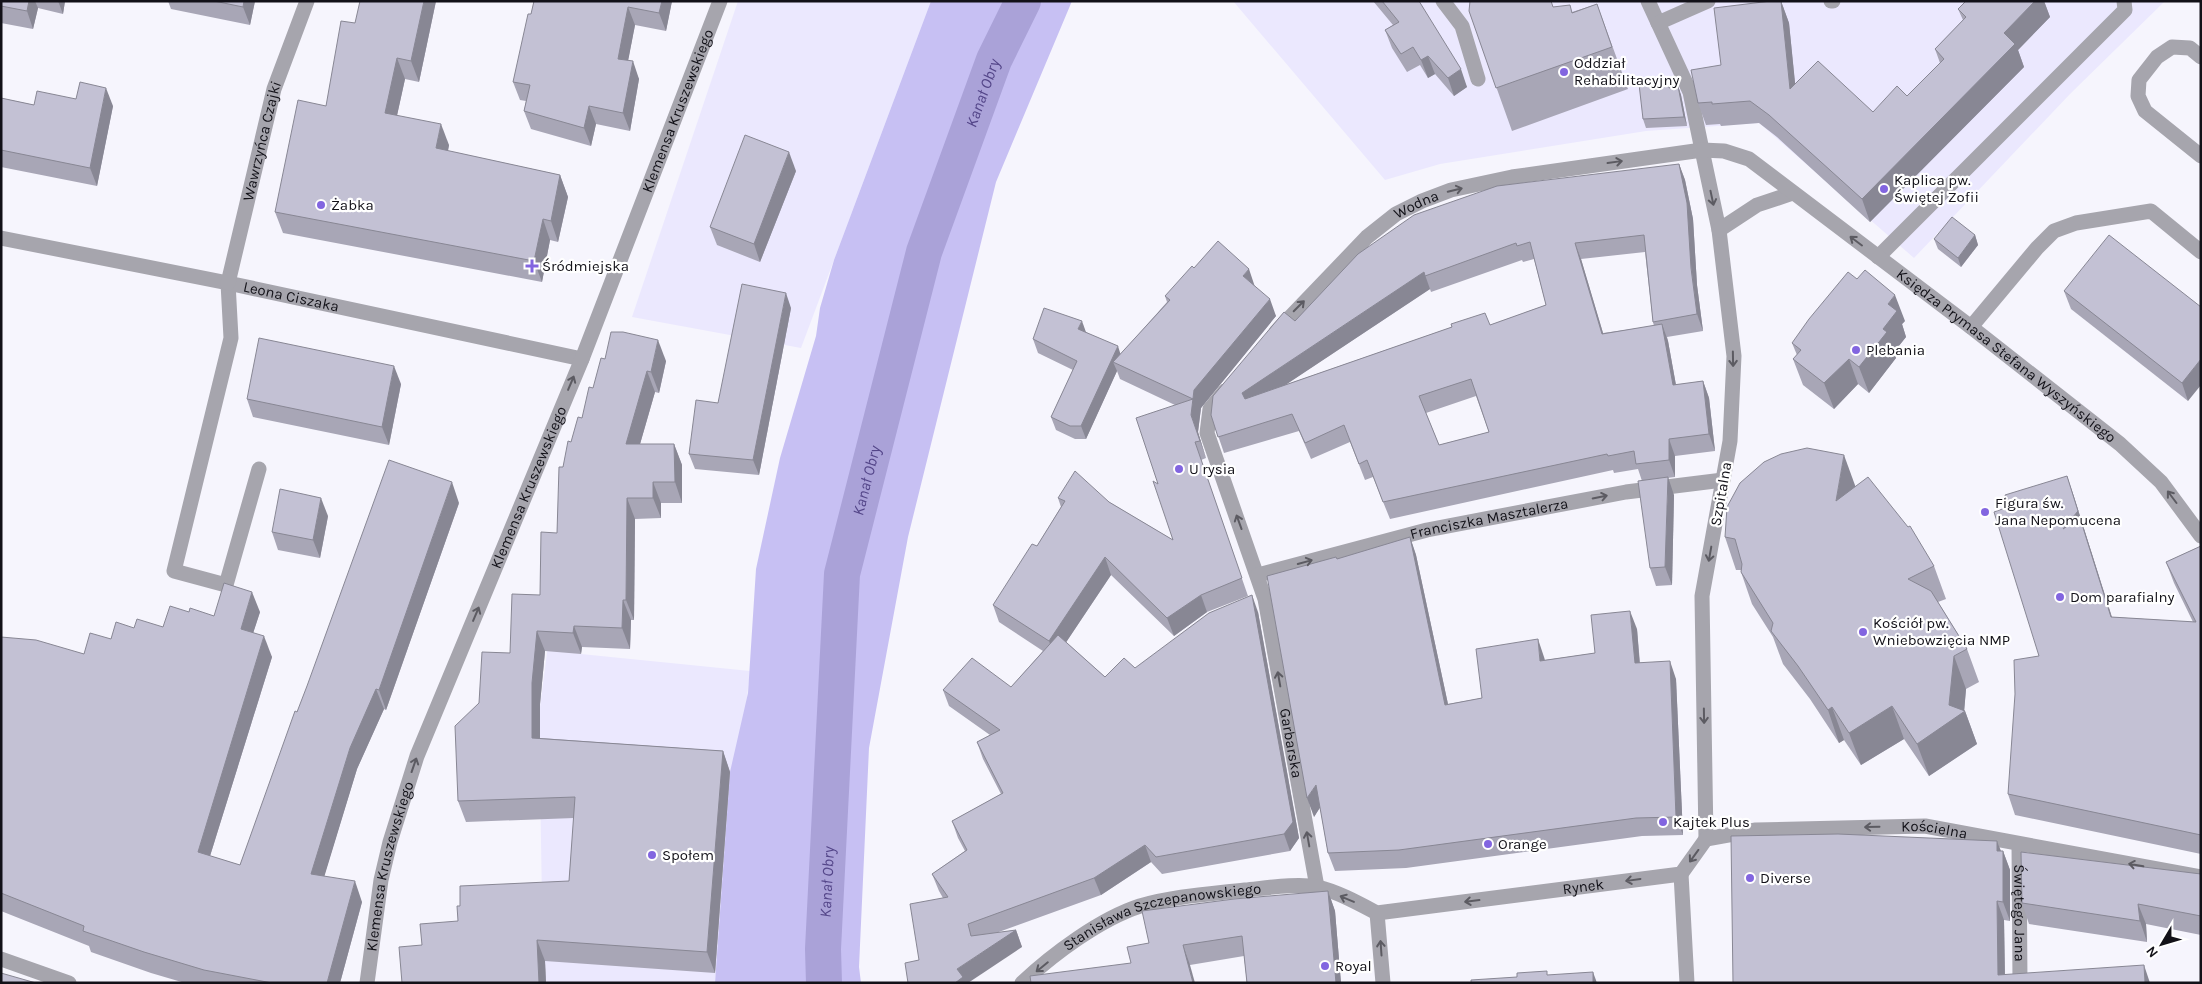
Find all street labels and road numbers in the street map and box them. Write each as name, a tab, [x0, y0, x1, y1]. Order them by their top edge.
street label: Klemensa Kruszewskiego	[638, 26, 717, 195]
street label: Wawrzyńca Czajki	[239, 78, 285, 203]
street label: Wodna	[1391, 187, 1441, 223]
street label: Księdza Prymasa Stefana Wyszyńskiego	[1893, 265, 2120, 446]
street label: Leona Ciszaka	[242, 278, 341, 316]
street label: Klemensa Kruszewskiego	[487, 404, 570, 571]
street label: Szpitalna	[1707, 461, 1735, 527]
street label: Franciszka Masztalerza	[1408, 494, 1570, 543]
street label: Garbarska	[1276, 707, 1306, 780]
street label: Klemensa Kruszewskiego	[362, 779, 417, 953]
street label: Kościelna	[1901, 817, 1969, 843]
street label: Świętego Jana	[2010, 864, 2029, 962]
street label: Rynek	[1562, 875, 1605, 898]
street label: Stanisława Szczepanowskiego	[1060, 879, 1262, 955]

